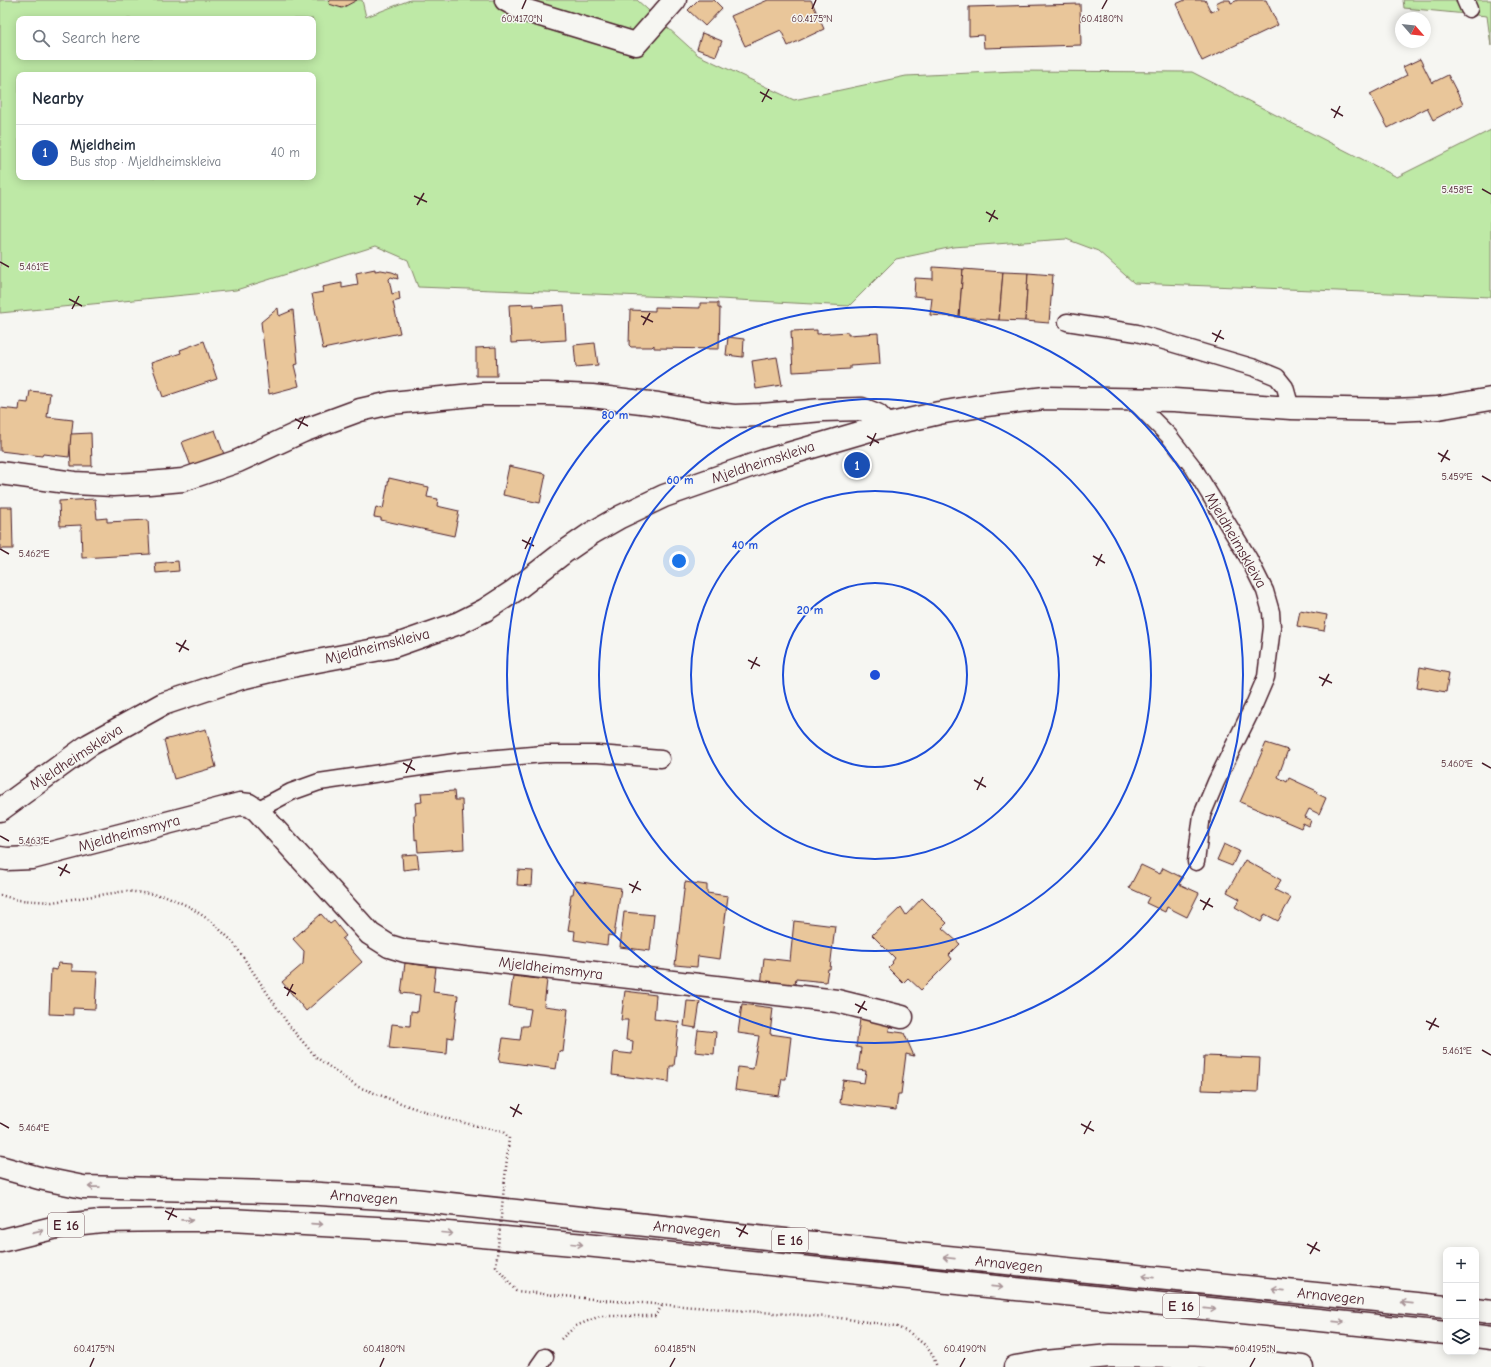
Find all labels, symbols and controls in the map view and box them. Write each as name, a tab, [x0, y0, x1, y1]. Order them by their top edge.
north arrow	[1395, 12, 1431, 48]
text: 60.4170°N	[501, 13, 543, 25]
text: 60.4175°N	[791, 13, 833, 25]
text: 60.4180°N	[1081, 13, 1123, 25]
search box	[16, 16, 316, 60]
icon: search	[30, 27, 52, 49]
text: Search here	[62, 29, 140, 47]
text: Nearby	[32, 89, 83, 108]
text: Mjeldheim	[70, 136, 136, 154]
text: 1	[42, 145, 48, 160]
text: 40 m	[271, 145, 300, 160]
text: Bus stop · Mjeldheimskleiva	[70, 154, 221, 169]
text: 5.458°E	[1442, 184, 1472, 196]
text: 5.461°E	[19, 261, 49, 273]
text: 80 m	[602, 408, 628, 422]
street label: Mjeldheimskleiva	[709, 437, 817, 487]
pin: 1	[844, 450, 870, 480]
text: 5.459°E	[1441, 471, 1473, 483]
text: 60 m	[667, 473, 693, 487]
street label: Mjeldheimskleiva	[1201, 489, 1271, 591]
text: 40 m	[732, 538, 758, 552]
text: 5.462°E	[19, 548, 49, 560]
your location	[669, 551, 689, 571]
text: 20 m	[797, 603, 823, 617]
street label: Mjeldheimskleiva	[323, 624, 431, 668]
centre of rings	[868, 668, 882, 682]
street label: Mjeldheimskleiva	[26, 720, 126, 794]
text: 5.460°E	[1441, 758, 1473, 770]
street label: Mjeldheimsmyra	[76, 811, 182, 855]
text: 5.463°E	[19, 835, 49, 847]
street label: Mjeldheimsmyra	[498, 953, 604, 983]
text: 5.461°E	[1442, 1045, 1472, 1057]
text: 5.464°E	[19, 1122, 49, 1134]
one-way arrow	[88, 1183, 101, 1191]
street label: Arnavegen	[329, 1186, 399, 1208]
road number: E 16	[48, 1213, 84, 1237]
one-way arrow	[180, 1216, 193, 1224]
street label: Arnavegen	[652, 1216, 722, 1242]
one-way arrow	[310, 1221, 323, 1228]
one-way arrow	[31, 1227, 44, 1235]
road number: E 16	[772, 1228, 808, 1252]
one-way arrow	[440, 1230, 453, 1237]
one-way arrow	[570, 1240, 583, 1247]
map controls	[1443, 1247, 1479, 1355]
button: +	[1443, 1247, 1479, 1283]
street label: Arnavegen	[974, 1251, 1044, 1277]
one-way arrow	[943, 1254, 956, 1261]
one-way arrow	[1142, 1274, 1155, 1281]
one-way arrow	[990, 1283, 1003, 1290]
street label: Arnavegen	[1296, 1283, 1366, 1309]
button: −	[1443, 1283, 1479, 1319]
one-way arrow	[1272, 1287, 1285, 1294]
road number: E 16	[1163, 1294, 1199, 1318]
one-way arrow	[1401, 1300, 1414, 1307]
one-way arrow	[1203, 1305, 1216, 1312]
one-way arrow	[1333, 1318, 1346, 1326]
button: layers	[1443, 1319, 1479, 1355]
text: 60.4175°N	[73, 1343, 115, 1355]
text: 60.4180°N	[363, 1343, 405, 1355]
text: 60.4185°N	[654, 1343, 696, 1355]
text: 60.4190°N	[944, 1343, 986, 1355]
text: 60.4195°N	[1234, 1343, 1276, 1355]

